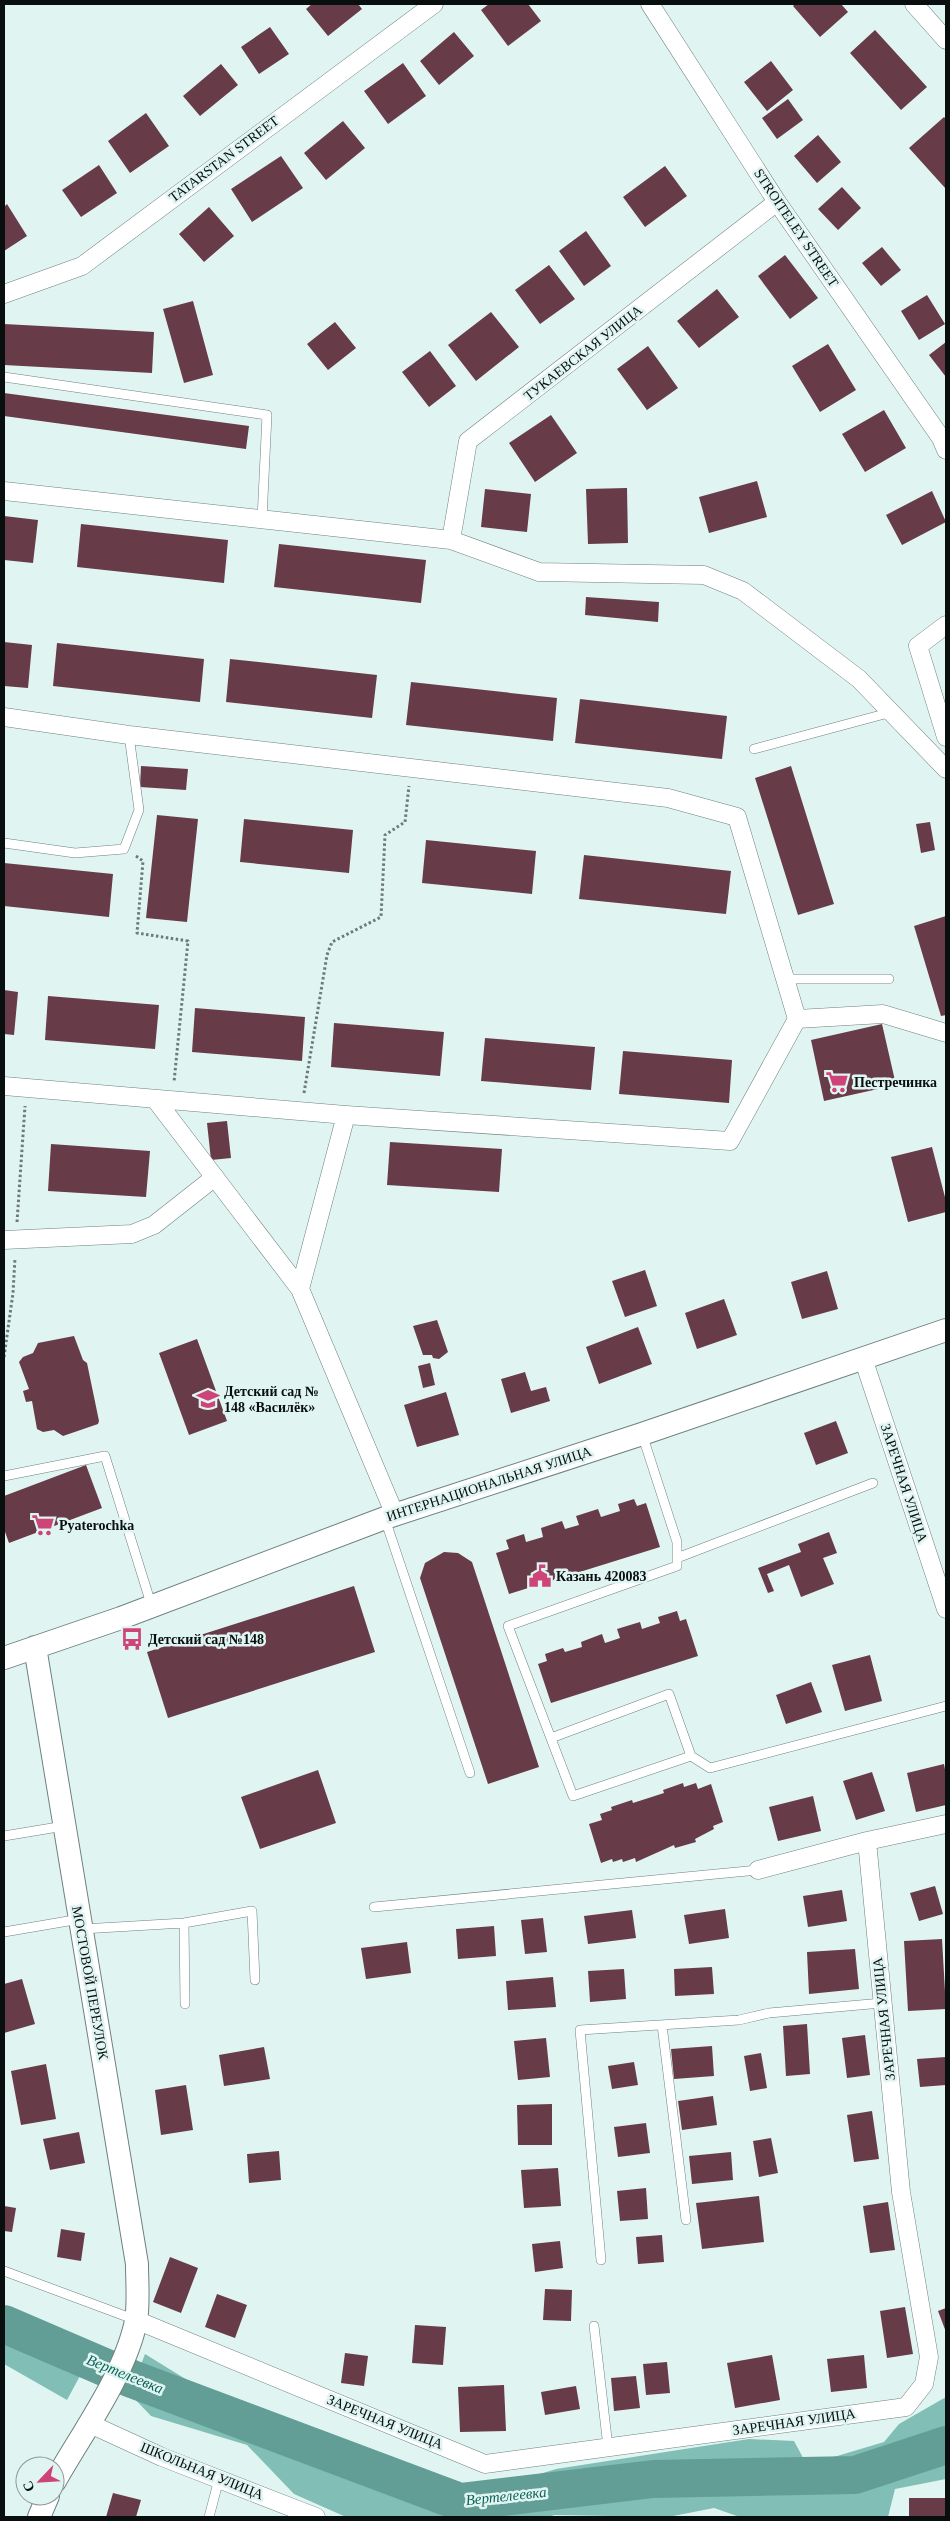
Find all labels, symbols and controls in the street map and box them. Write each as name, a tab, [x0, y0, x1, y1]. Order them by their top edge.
street label: TATARSTAN STREET	[166, 113, 282, 205]
street label: STROITELEY STREET	[751, 166, 841, 290]
street label: ТУКАЕВСКАЯ УЛИЦА	[521, 302, 646, 404]
supermarket icon: Пестречинка	[824, 1069, 850, 1095]
place label: Пестречинка	[854, 1075, 937, 1090]
place label: Детский сад № 148 «Василёк»	[224, 1384, 319, 1415]
school or university icon: Детский сад № 148 «Василёк»	[195, 1386, 221, 1412]
street label: ЗАРЕЧНАЯ УЛИЦА	[878, 1422, 931, 1545]
street label: ИНТЕРНАЦИОНАЛЬНАЯ УЛИЦА	[385, 1443, 594, 1524]
supermarket icon: Pyaterochka	[30, 1512, 56, 1538]
place label: Pyaterochka	[59, 1518, 134, 1533]
public building icon: Казань 420083	[527, 1563, 553, 1589]
place label: Казань 420083	[556, 1569, 647, 1584]
bus stop icon: Детский сад №148	[119, 1626, 145, 1652]
place label: Детский сад №148	[148, 1632, 264, 1647]
street label: МОСТОВОЙ ПЕРЕУЛОК	[69, 1905, 112, 2062]
street label: ЗАРЕЧНАЯ УЛИЦА	[870, 1956, 898, 2081]
water label: Вертелеевка	[84, 2351, 166, 2397]
street label: ЗАРЕЧНАЯ УЛИЦА	[325, 2392, 446, 2452]
street label: ЗАРЕЧНАЯ УЛИЦА	[732, 2406, 857, 2438]
street label: ШКОЛЬНАЯ УЛИЦА	[138, 2439, 266, 2503]
north arrow	[15, 2456, 65, 2506]
text: С	[20, 2479, 38, 2494]
water label: Вертелеевка	[465, 2484, 547, 2508]

